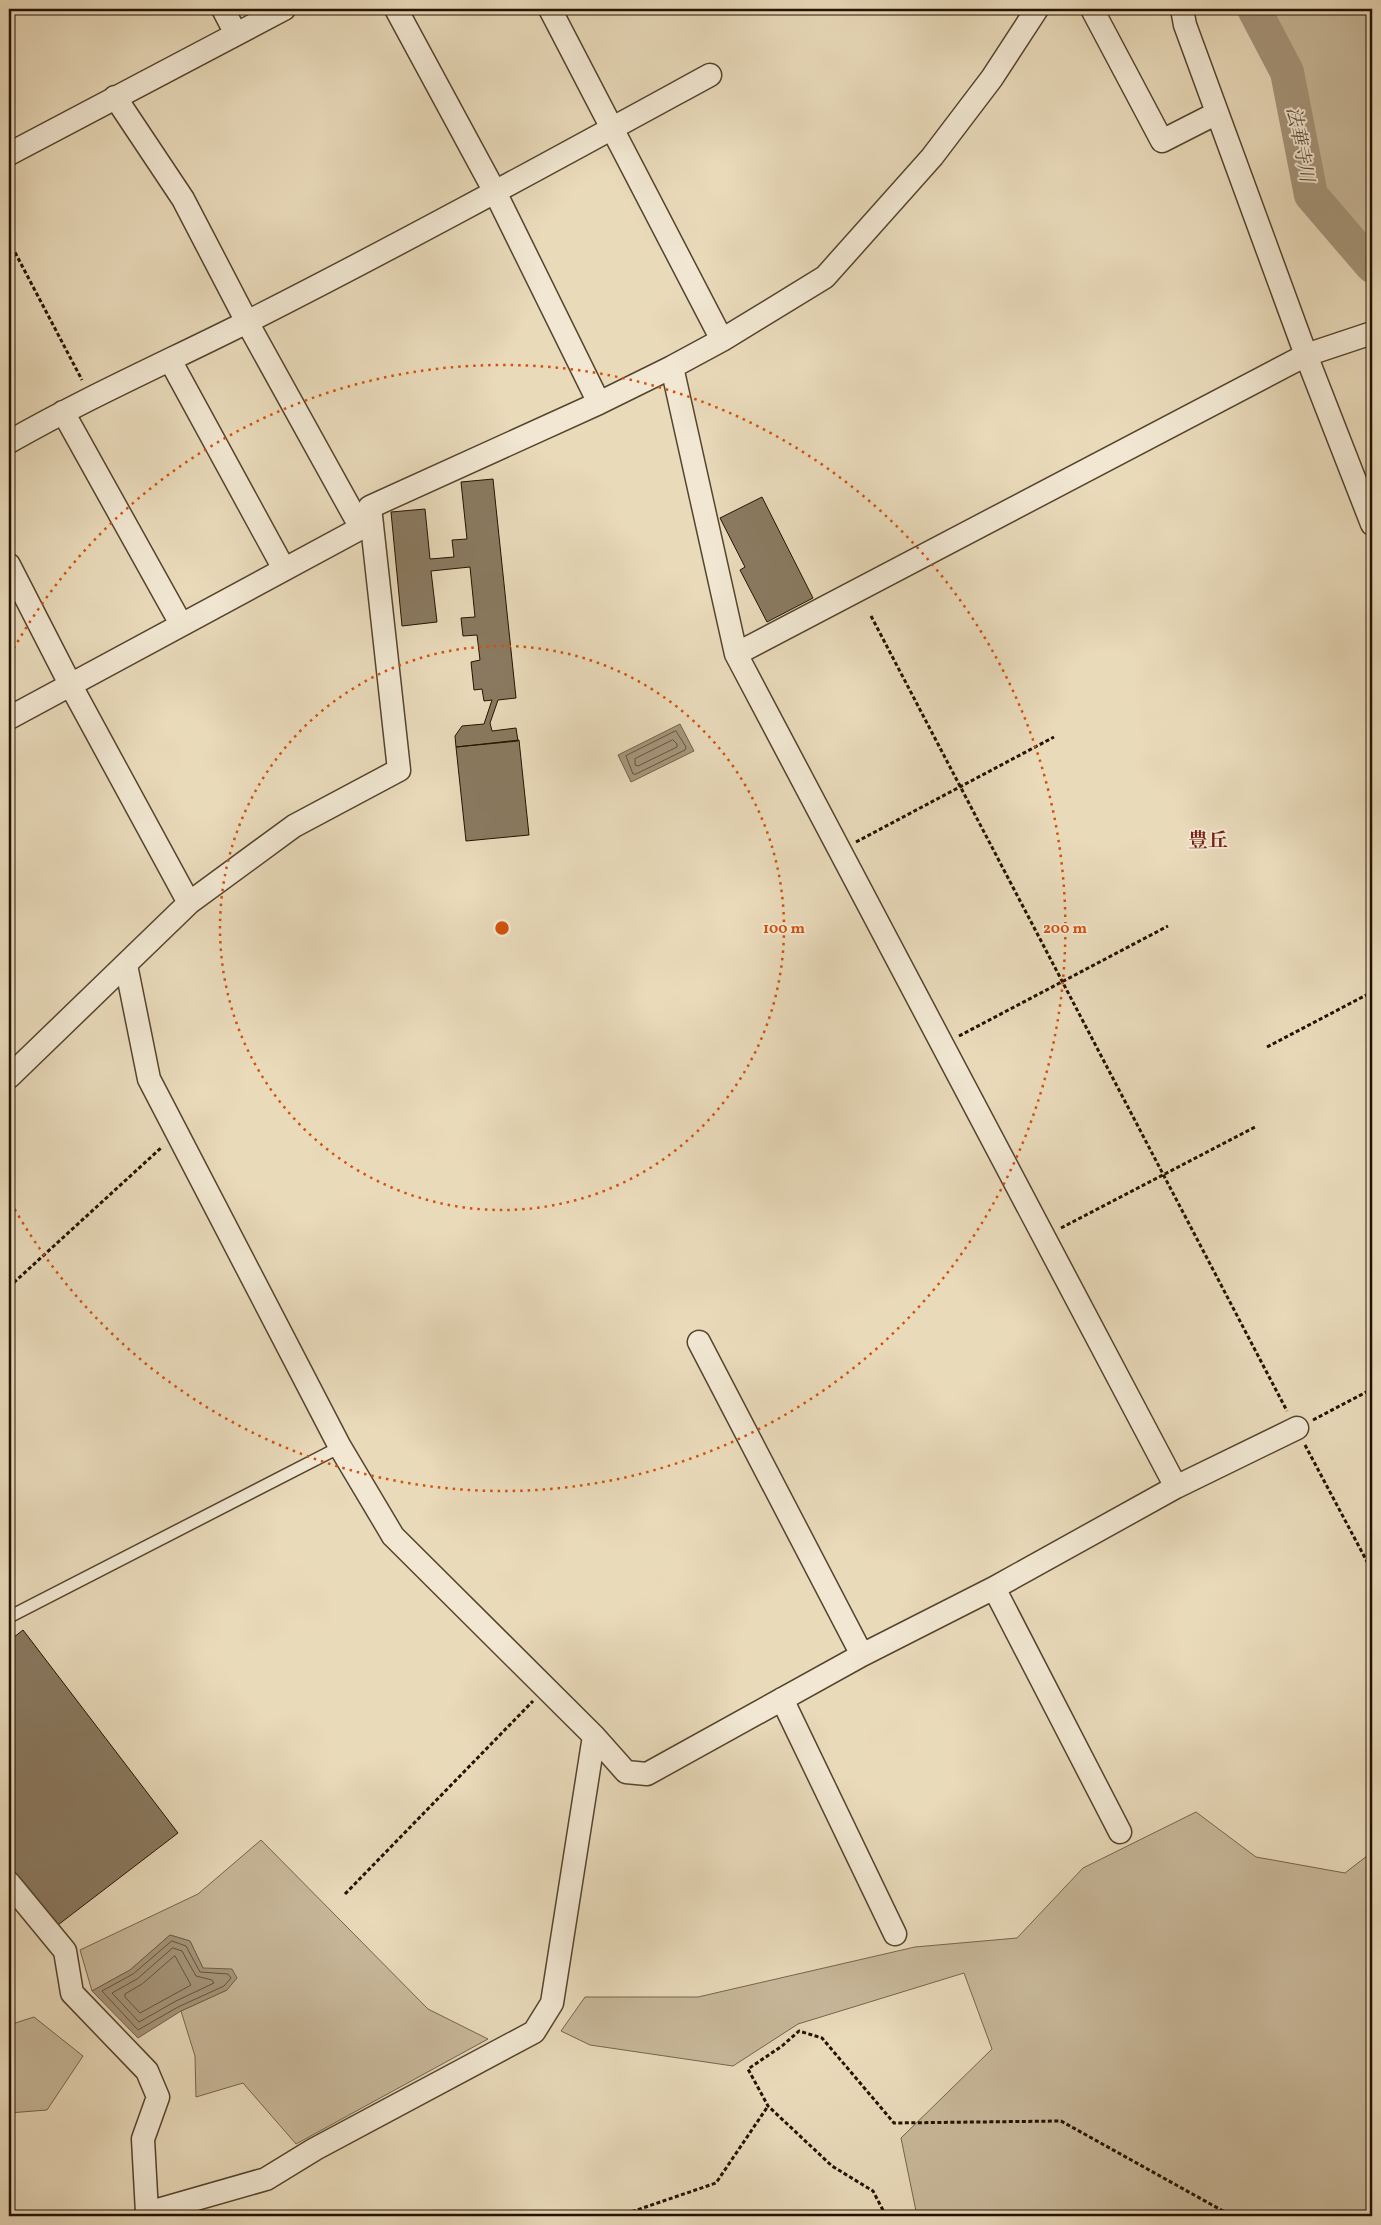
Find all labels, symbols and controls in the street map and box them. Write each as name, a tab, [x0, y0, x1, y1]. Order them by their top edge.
water label: 法華寺川	[1279, 105, 1319, 186]
district label: 豊丘	[1188, 828, 1228, 856]
centre of rings	[493, 919, 511, 937]
text: 100 m	[763, 919, 806, 940]
text: 200 m	[1043, 919, 1087, 940]

